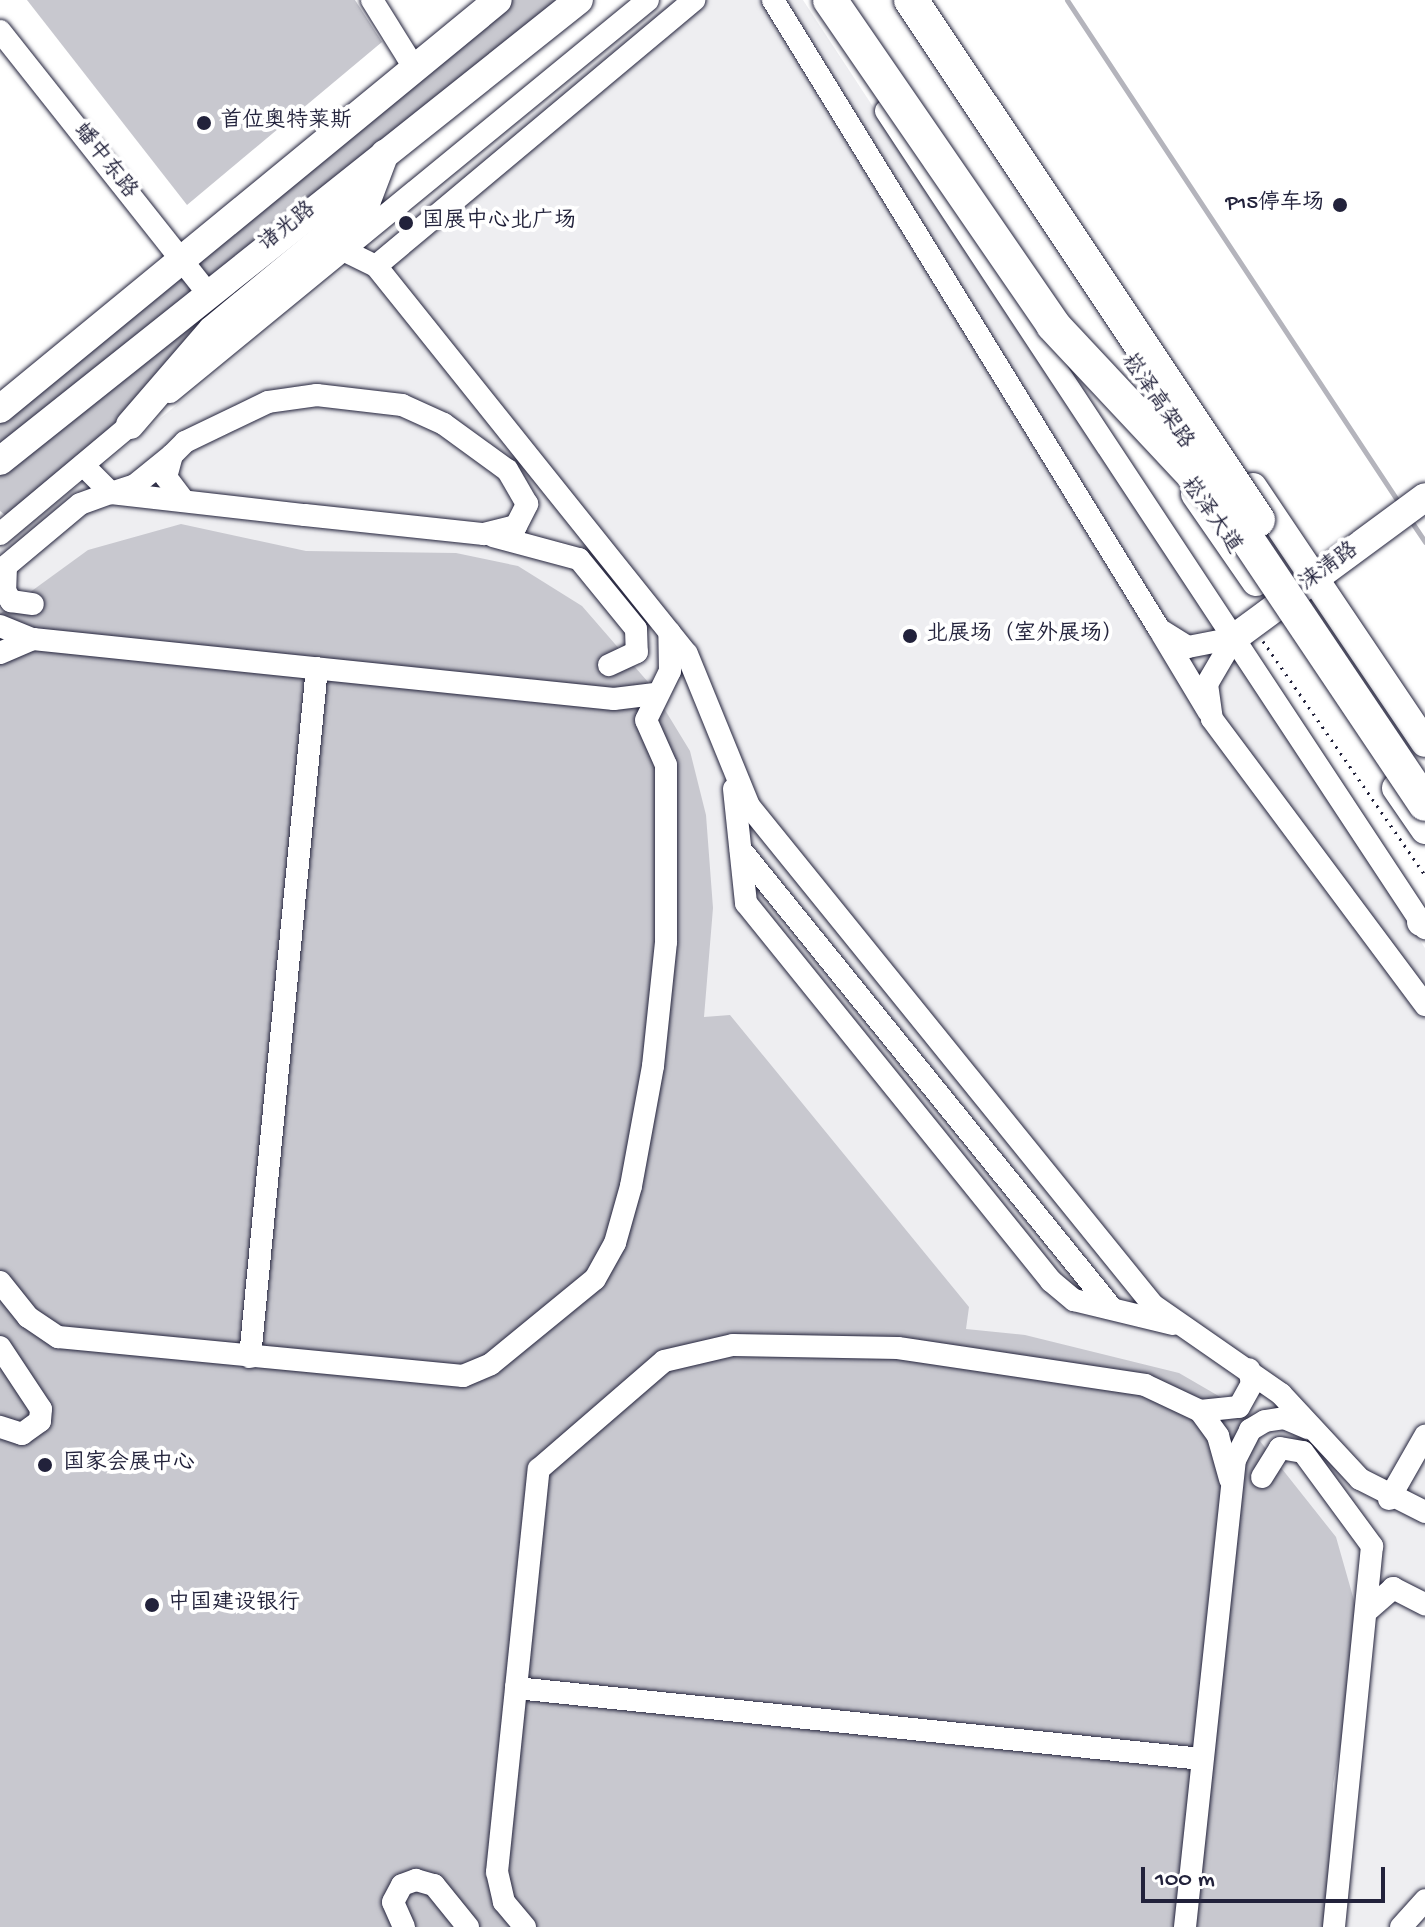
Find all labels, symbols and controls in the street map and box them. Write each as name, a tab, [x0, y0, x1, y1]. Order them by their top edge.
place label: 首位奥特莱斯	[220, 110, 352, 136]
marker: 首位奥特莱斯	[195, 114, 213, 132]
street label: 蟠中东路	[67, 119, 141, 205]
place label: P15停车场	[1225, 192, 1324, 218]
marker: P15停车场	[1331, 196, 1349, 214]
street label: 诸光路	[254, 197, 322, 259]
place label: 国展中心北广场	[422, 210, 576, 236]
marker: 国展中心北广场	[397, 214, 415, 232]
street label: 崧泽高架路	[1114, 349, 1198, 455]
street label: 崧泽大道	[1174, 472, 1246, 560]
street label: 涞清路	[1296, 538, 1364, 598]
place label: 北展场（室外展场）	[926, 623, 1124, 649]
marker: 北展场（室外展场）	[901, 627, 919, 645]
place label: 国家会展中心	[63, 1452, 195, 1478]
marker: 国家会展中心	[34, 1454, 56, 1476]
place label: 中国建设银行	[168, 1592, 300, 1618]
marker: 中国建设银行	[143, 1596, 161, 1614]
scale bar	[1145, 1851, 1389, 1901]
text: 100 m	[1155, 1866, 1215, 1895]

